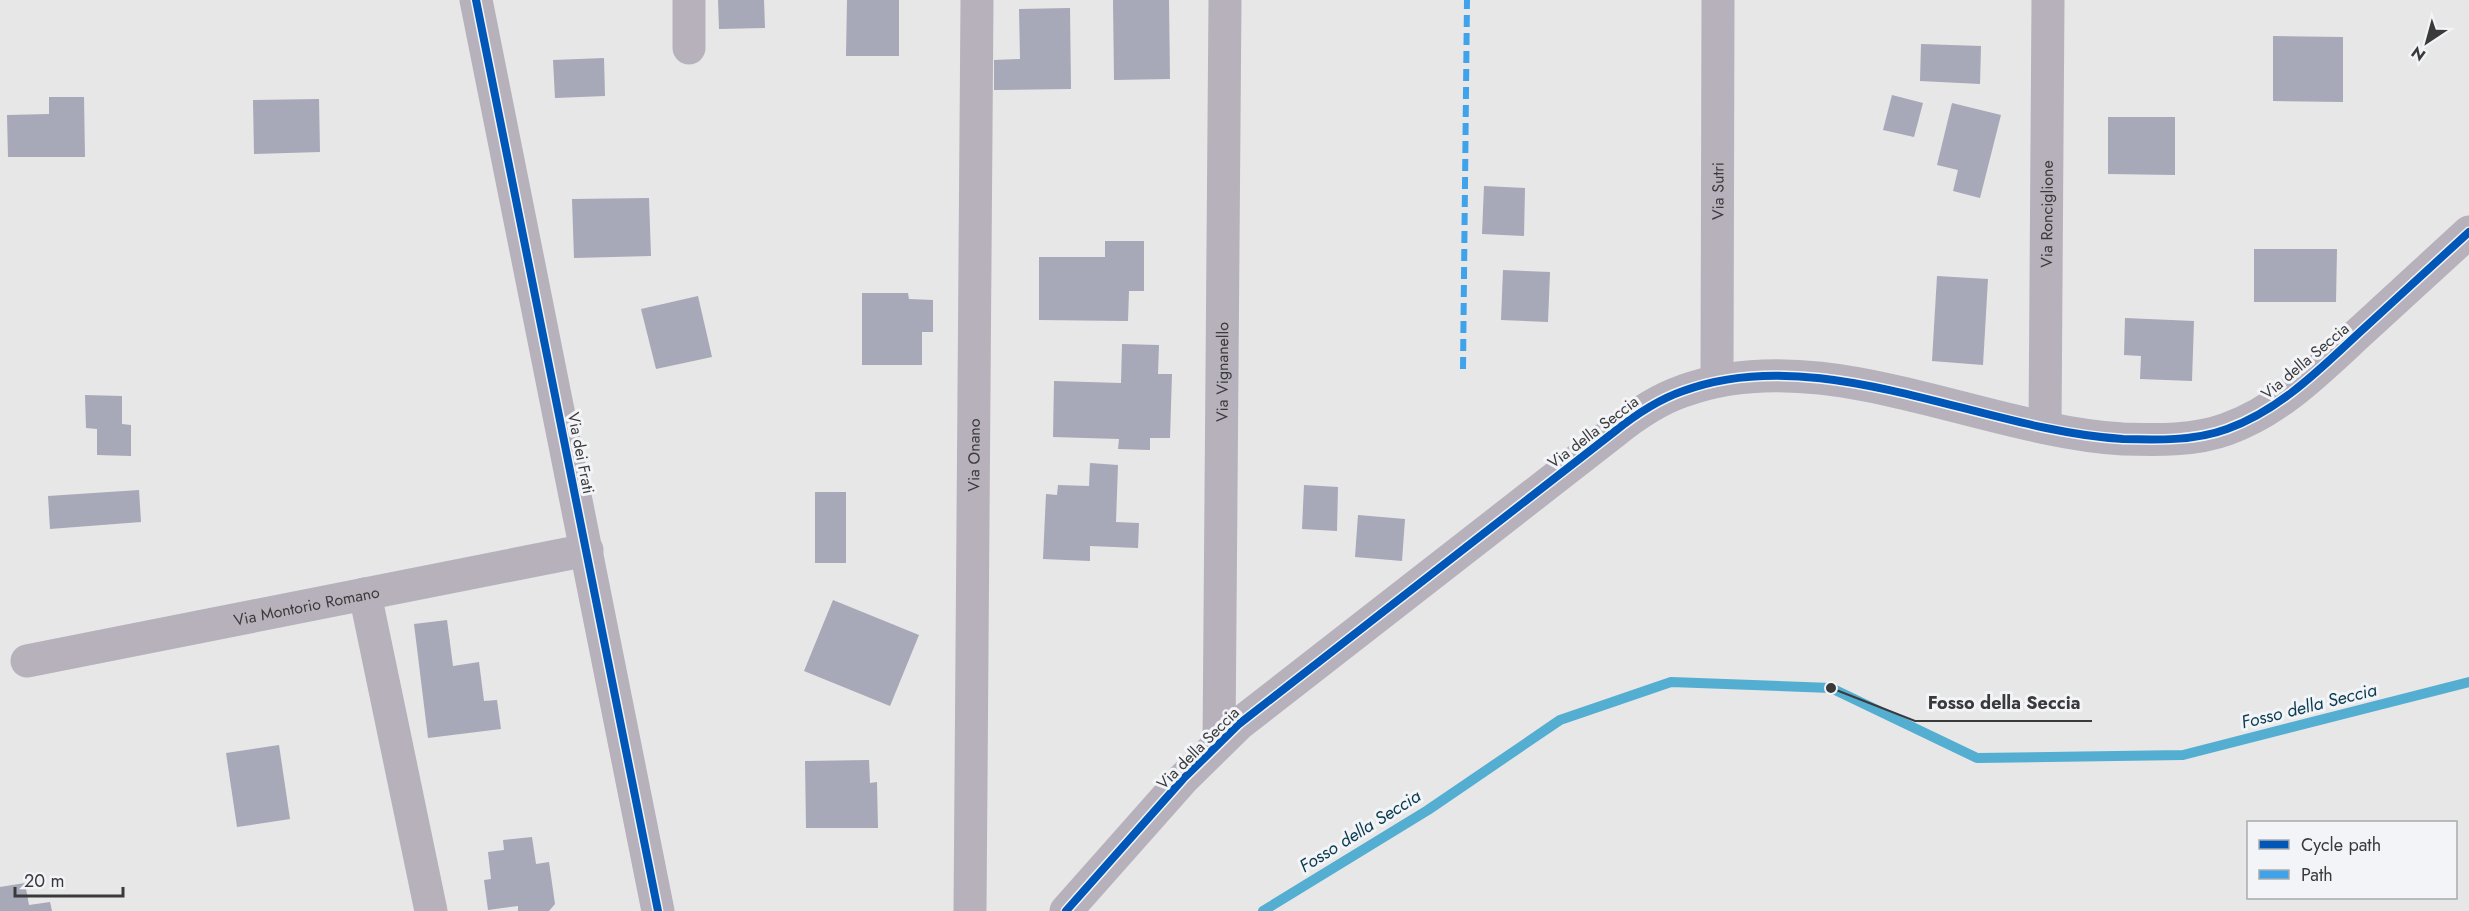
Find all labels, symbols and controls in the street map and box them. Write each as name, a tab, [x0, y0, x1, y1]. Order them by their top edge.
north arrow	[2397, 12, 2457, 72]
text: N	[2407, 41, 2430, 67]
street label: Via Ronciglione	[2035, 160, 2058, 268]
street label: Via Sutri	[1706, 162, 1729, 220]
street label: Via della Seccia	[2256, 317, 2354, 405]
street label: Via Vignanello	[1210, 322, 1234, 422]
street label: Via della Seccia	[1543, 390, 1643, 474]
street label: Via dei Frati	[562, 410, 600, 496]
street label: Via Onano	[962, 418, 985, 492]
street label: Via Montorio Romano	[232, 580, 382, 631]
water label: Fosso della Seccia	[2238, 677, 2380, 735]
callout: Fosso della Seccia	[1915, 685, 2092, 721]
text: Fosso della Seccia	[1928, 690, 2080, 716]
street label: Via della Seccia	[1151, 701, 1245, 795]
water label: Fosso della Seccia	[1294, 783, 1426, 879]
legend	[2247, 821, 2457, 899]
text: Cycle path	[2301, 832, 2381, 858]
scale bar	[15, 860, 123, 898]
text: Path	[2301, 862, 2333, 888]
text: 20 m	[24, 868, 64, 894]

